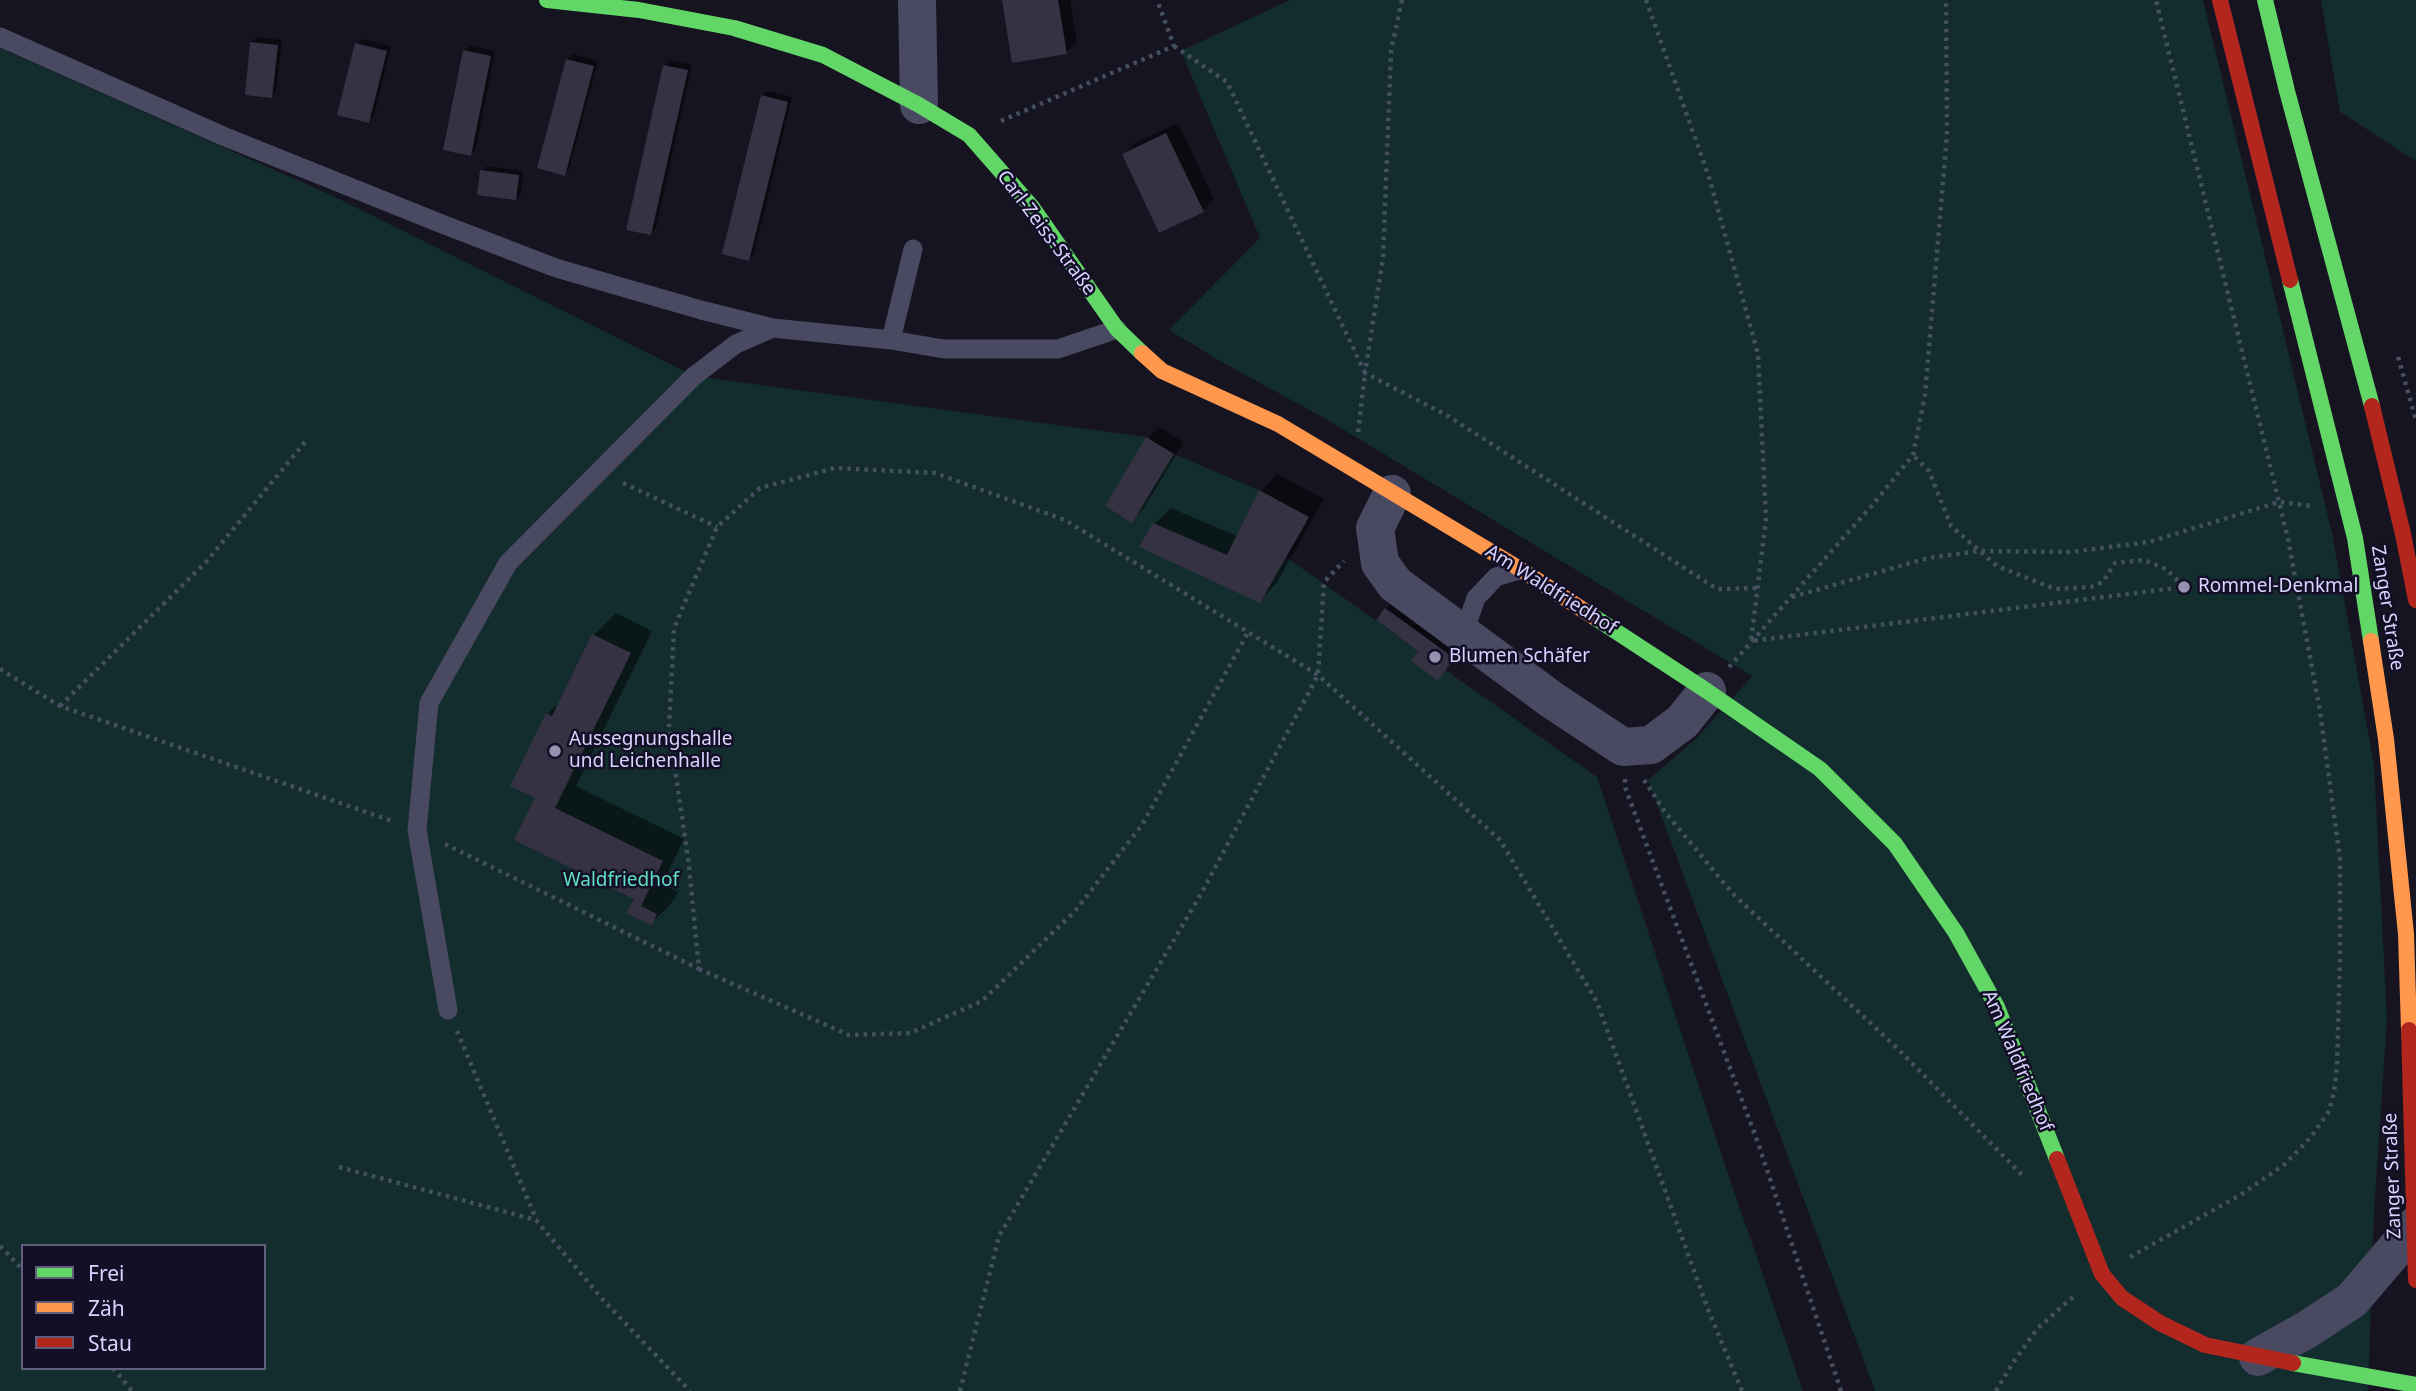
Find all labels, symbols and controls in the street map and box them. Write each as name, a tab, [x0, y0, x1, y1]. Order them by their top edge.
street label: Carl-Zeiss-Straße	[992, 166, 1100, 300]
street label: Am Waldfriedhof	[1481, 540, 1621, 640]
street label: Zanger Straße	[2366, 544, 2408, 672]
place label: Rommel-Denkmal	[2198, 576, 2358, 598]
marker: Rommel-Denkmal	[2176, 579, 2192, 595]
place label: Blumen Schäfer	[1449, 646, 1590, 668]
marker: Blumen Schäfer	[1427, 649, 1443, 665]
place label: Aussegnungshalle und Leichenhalle	[569, 729, 732, 773]
marker: Aussegnungshalle und Leichenhalle	[547, 743, 563, 759]
park label: Waldfriedhof	[563, 870, 679, 892]
street label: Am Waldfriedhof	[1977, 987, 2057, 1135]
street label: Zanger Straße	[2379, 1112, 2407, 1240]
legend	[21, 1244, 266, 1370]
text: Frei	[88, 1259, 124, 1287]
text: Zäh	[88, 1294, 125, 1322]
text: Stau	[88, 1329, 132, 1357]

